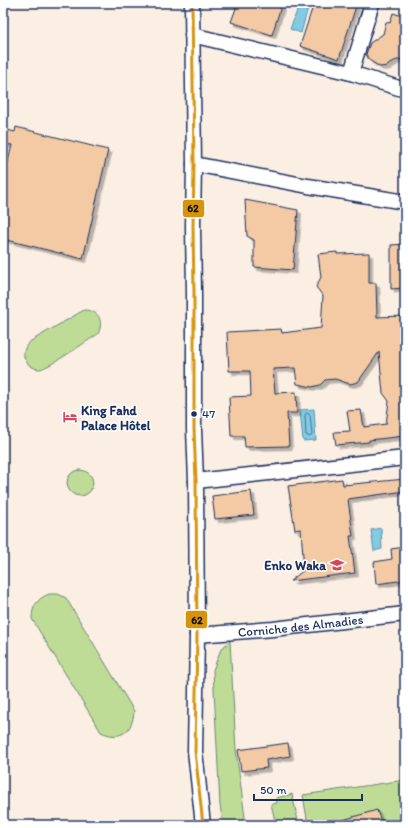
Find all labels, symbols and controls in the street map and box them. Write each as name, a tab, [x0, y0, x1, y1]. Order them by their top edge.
line badge: 62	[182, 199, 205, 218]
text: 62	[187, 202, 199, 215]
place label: King Fahd Palace Hôtel	[81, 403, 151, 433]
place label: 47	[202, 407, 215, 421]
hotel icon: King Fahd Palace Hôtel	[62, 409, 78, 425]
marker: 47	[189, 409, 199, 419]
school or university icon: Enko Waka	[329, 557, 345, 573]
place label: Enko Waka	[264, 558, 326, 573]
line badge: 62	[185, 610, 208, 629]
street label: Corniche des Almadies	[237, 611, 364, 639]
text: 62	[191, 614, 203, 627]
scale bar	[254, 776, 362, 802]
text: 50 m	[260, 783, 286, 797]

